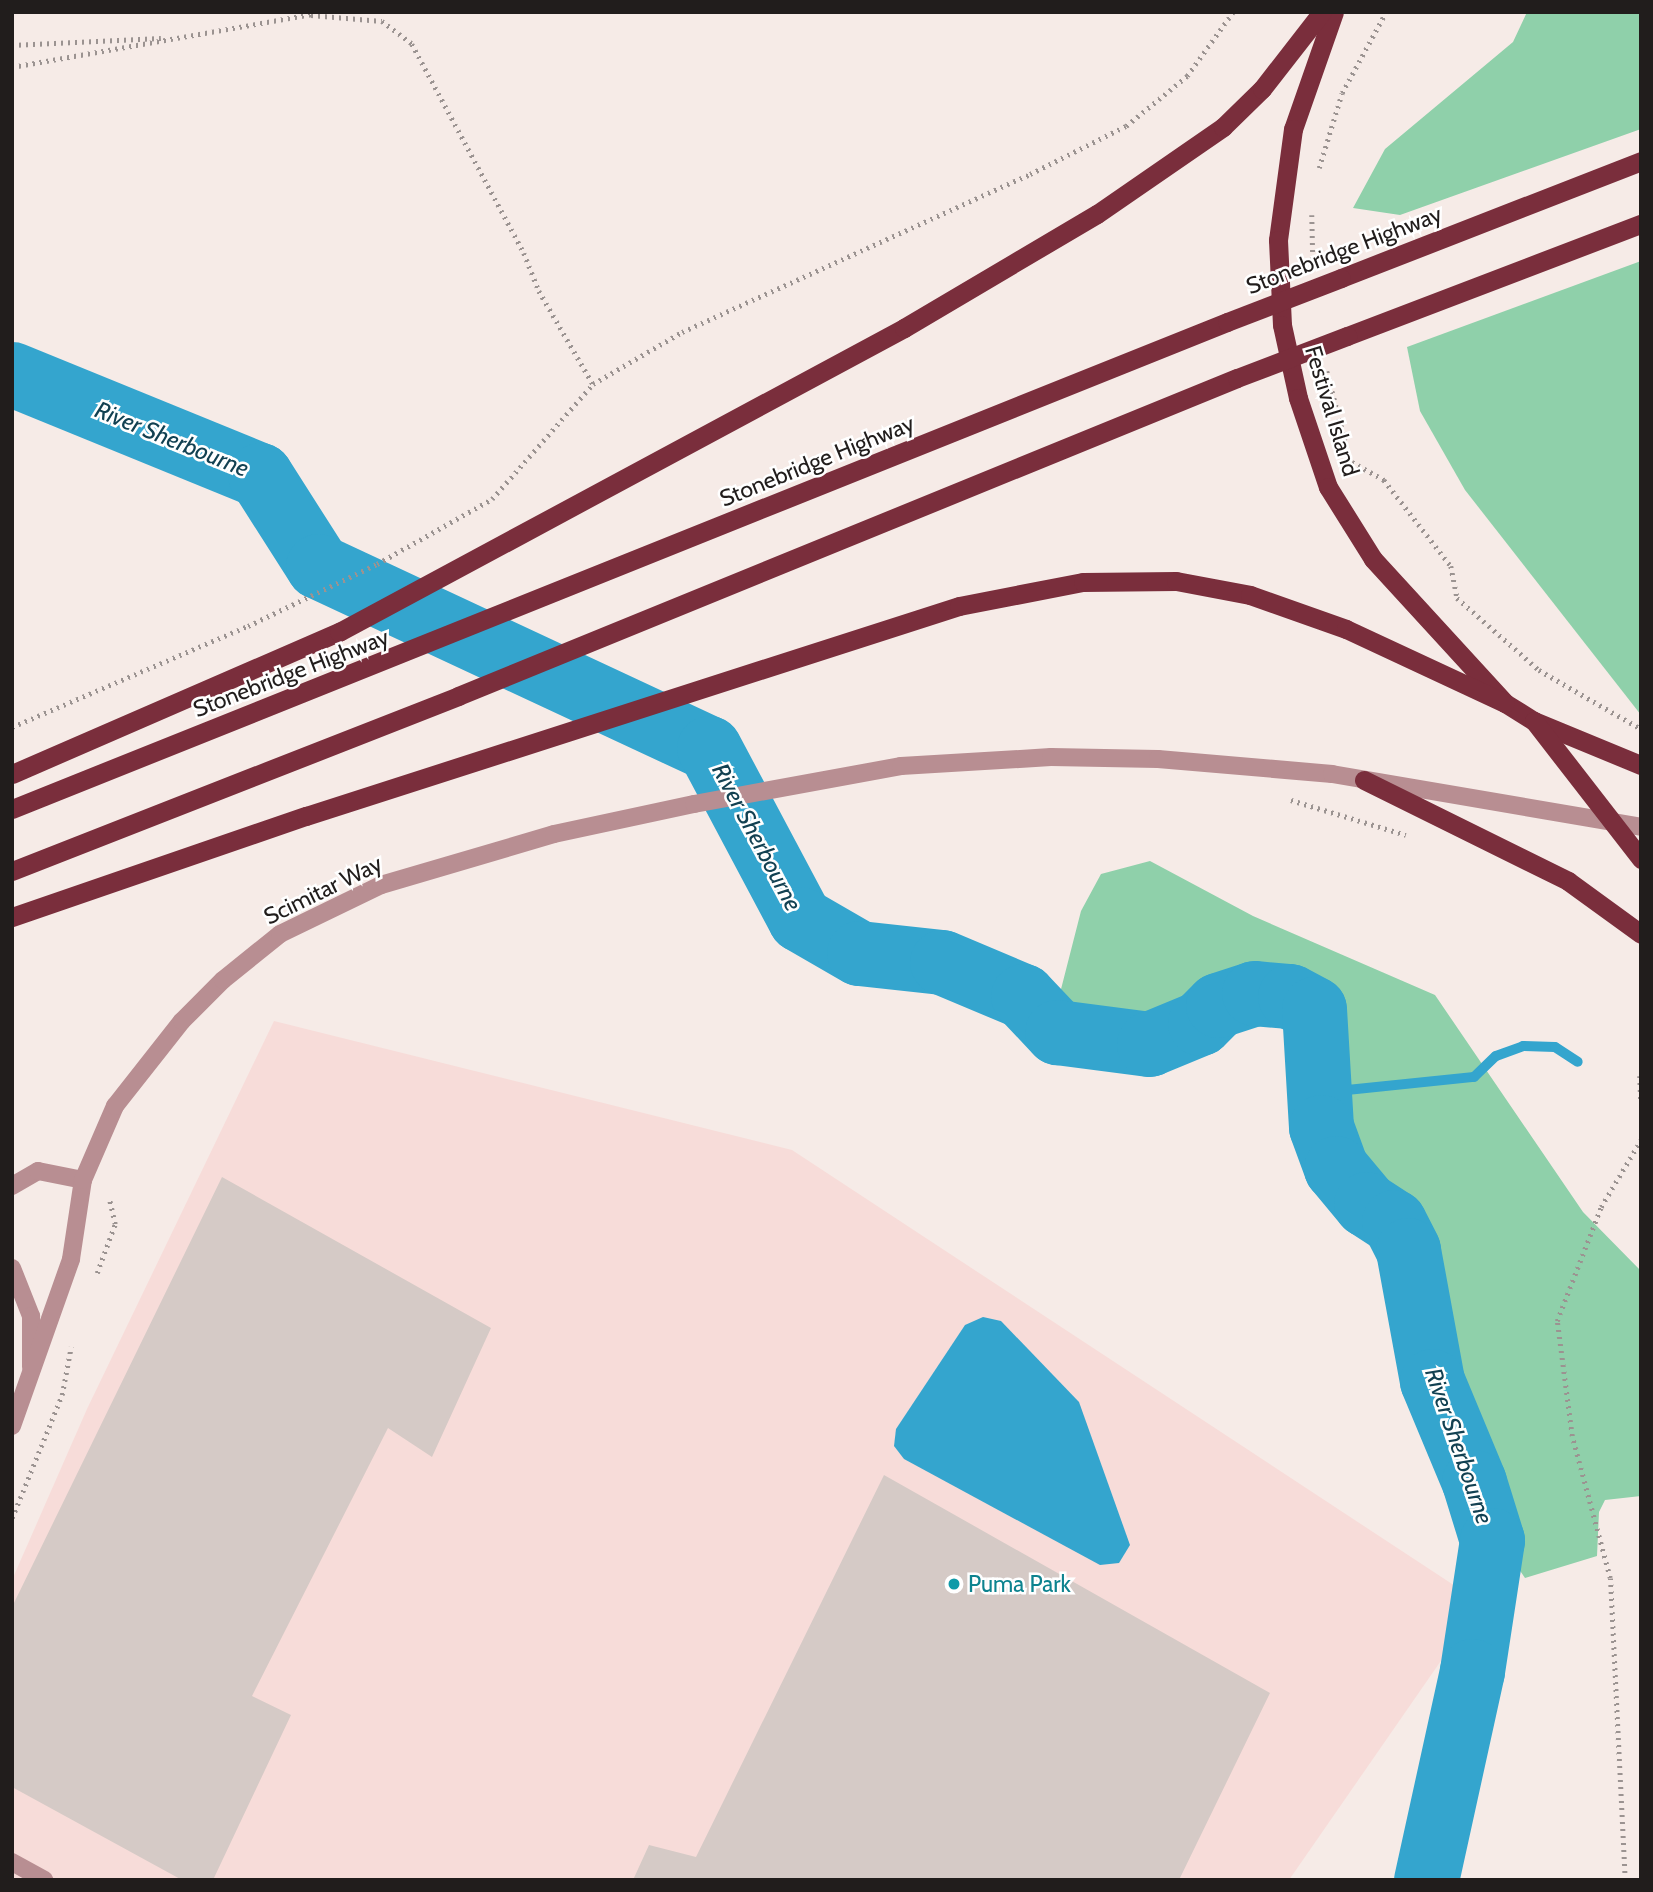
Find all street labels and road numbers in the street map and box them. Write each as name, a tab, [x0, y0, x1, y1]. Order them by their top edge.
street label: Stonebridge Highway	[1242, 200, 1446, 300]
street label: Festival Island	[1299, 342, 1365, 480]
street label: Stonebridge Highway	[716, 409, 918, 513]
street label: Stonebridge Highway	[189, 623, 393, 723]
street label: Scimitar Way	[259, 850, 387, 930]

